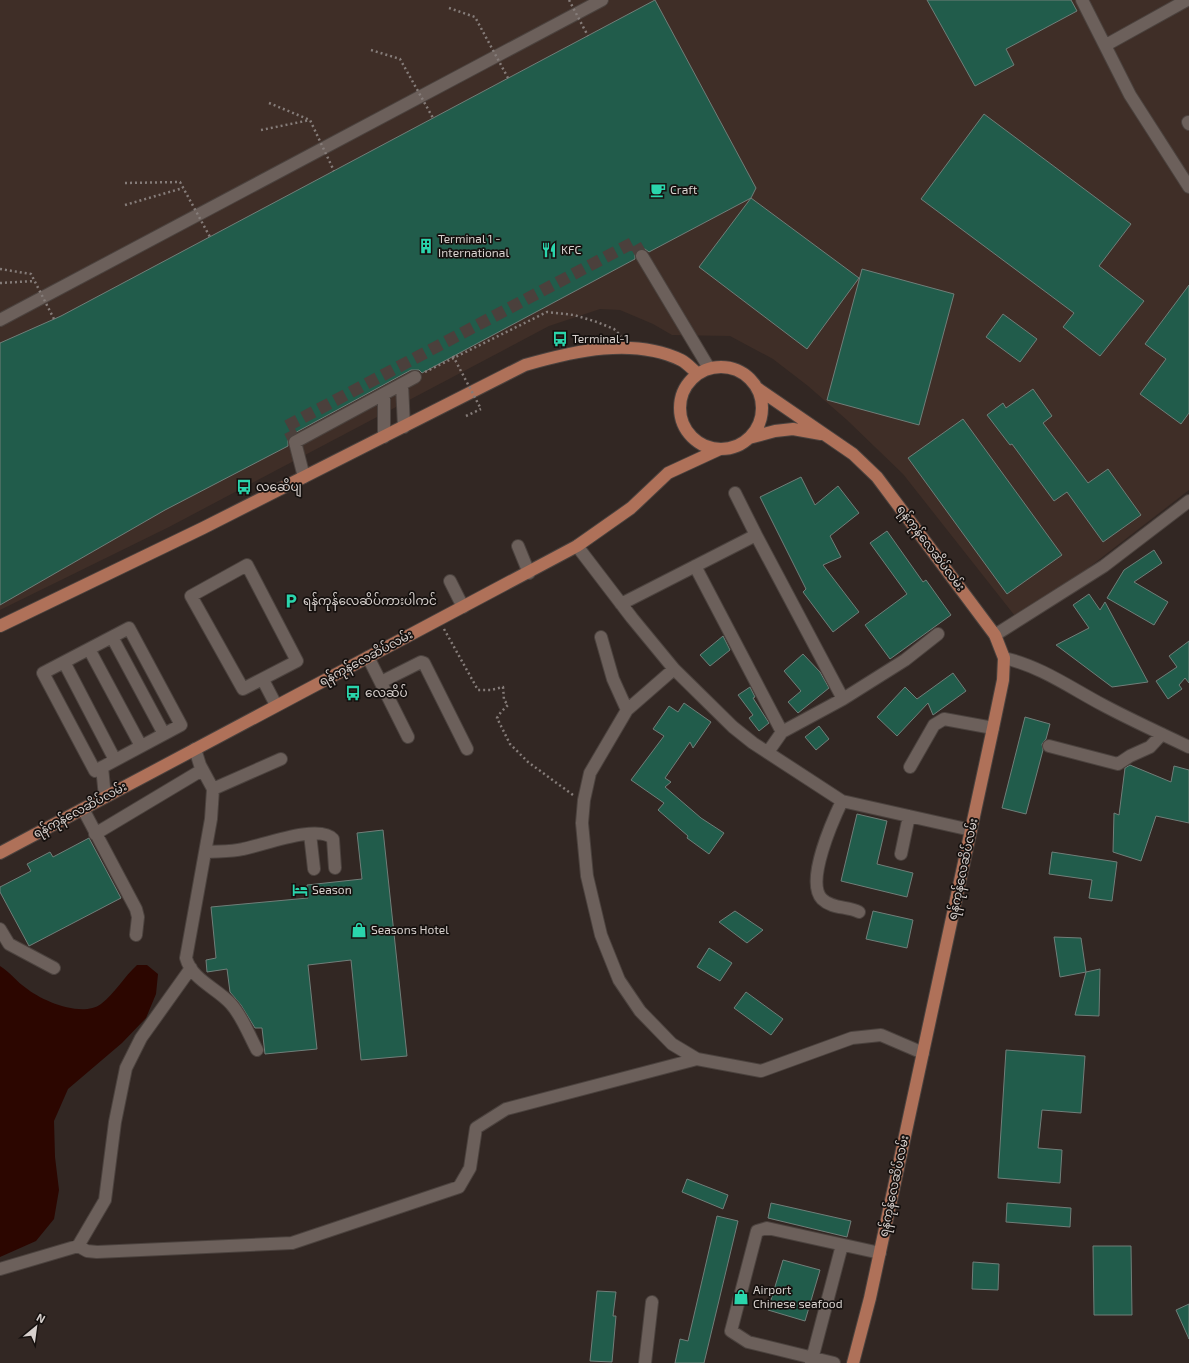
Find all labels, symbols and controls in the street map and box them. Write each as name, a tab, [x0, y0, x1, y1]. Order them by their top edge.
cafe icon: Craft	[649, 181, 667, 199]
place label: Craft	[670, 182, 698, 196]
place label: Terminal 1 - International	[438, 231, 509, 259]
building icon: Terminal 1 - International	[417, 237, 435, 255]
restaurant icon: KFC	[540, 241, 558, 259]
place label: KFC	[561, 242, 581, 256]
bus stop icon: Terminal-1	[551, 330, 569, 348]
place label: Terminal-1	[572, 331, 629, 345]
bus stop icon: လဆေိပျ	[235, 478, 253, 496]
place label: လဆေိပျ	[256, 478, 302, 497]
street label: ရန်ကုန်လေဆိပ်လမ်း	[892, 501, 969, 595]
parking icon: ရန်ကုန်လေဆိပ်ကားပါကင်	[282, 592, 300, 610]
place label: ရန်ကုန်လေဆိပ်ကားပါကင်	[303, 592, 437, 611]
street label: ရန်ကုန်လေဆိပ်လမ်း	[316, 626, 417, 691]
bus stop icon: လေဆိပ်	[344, 684, 362, 702]
place label: လေဆိပ်	[365, 684, 408, 699]
street label: ရန်ကုန်လေဆိပ်လမ်း	[30, 778, 131, 843]
street label: ရန်ကုန်လေဆိပ်လမ်း	[943, 816, 984, 922]
hotel icon: Season	[291, 881, 309, 899]
place label: Season	[312, 882, 352, 896]
shop icon: Seasons Hotel	[350, 921, 368, 939]
place label: Seasons Hotel	[371, 922, 449, 936]
street label: ရန်ကုန်လေဆိပ်လမ်း	[874, 1133, 915, 1239]
place label: Airport Chinese seafood	[753, 1282, 843, 1310]
shop icon: Airport Chinese seafood	[732, 1288, 750, 1306]
north arrow	[16, 1307, 56, 1347]
text: N	[34, 1310, 48, 1325]

